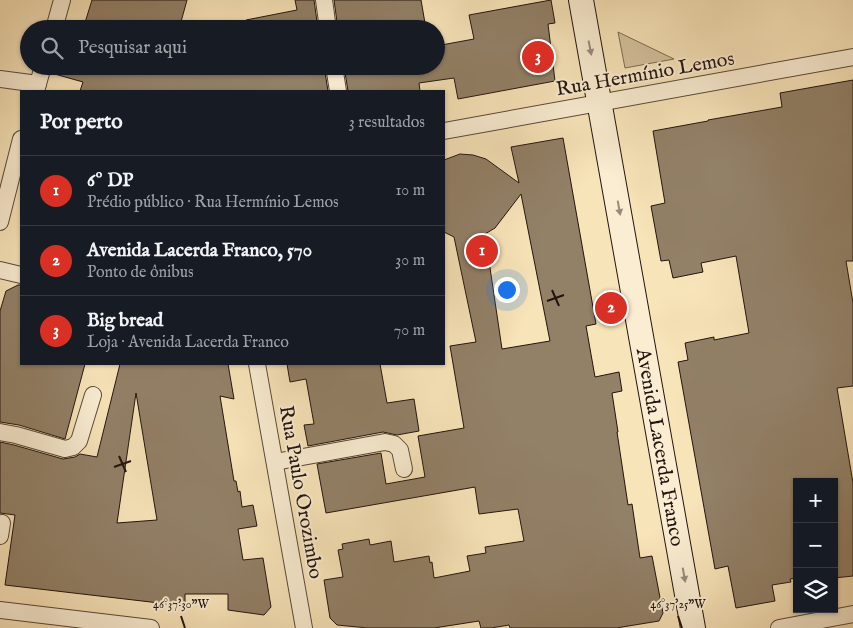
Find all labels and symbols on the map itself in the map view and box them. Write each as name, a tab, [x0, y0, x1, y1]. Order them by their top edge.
pin: 3	[522, 38, 554, 76]
one-way arrow	[587, 40, 595, 56]
street label: Rua Hermínio Lemos	[554, 46, 736, 102]
one-way arrow	[615, 200, 623, 216]
pin: 1	[466, 232, 498, 270]
your location	[494, 277, 520, 303]
pin: 2	[595, 289, 627, 327]
street label: Avenida Lacerda Franco	[630, 345, 689, 548]
street label: Rua Paulo Orozimbo	[273, 404, 328, 581]
one-way arrow	[680, 567, 688, 583]
text: 46°37'30"W	[153, 597, 210, 612]
text: 46°37'25"W	[650, 597, 706, 612]

